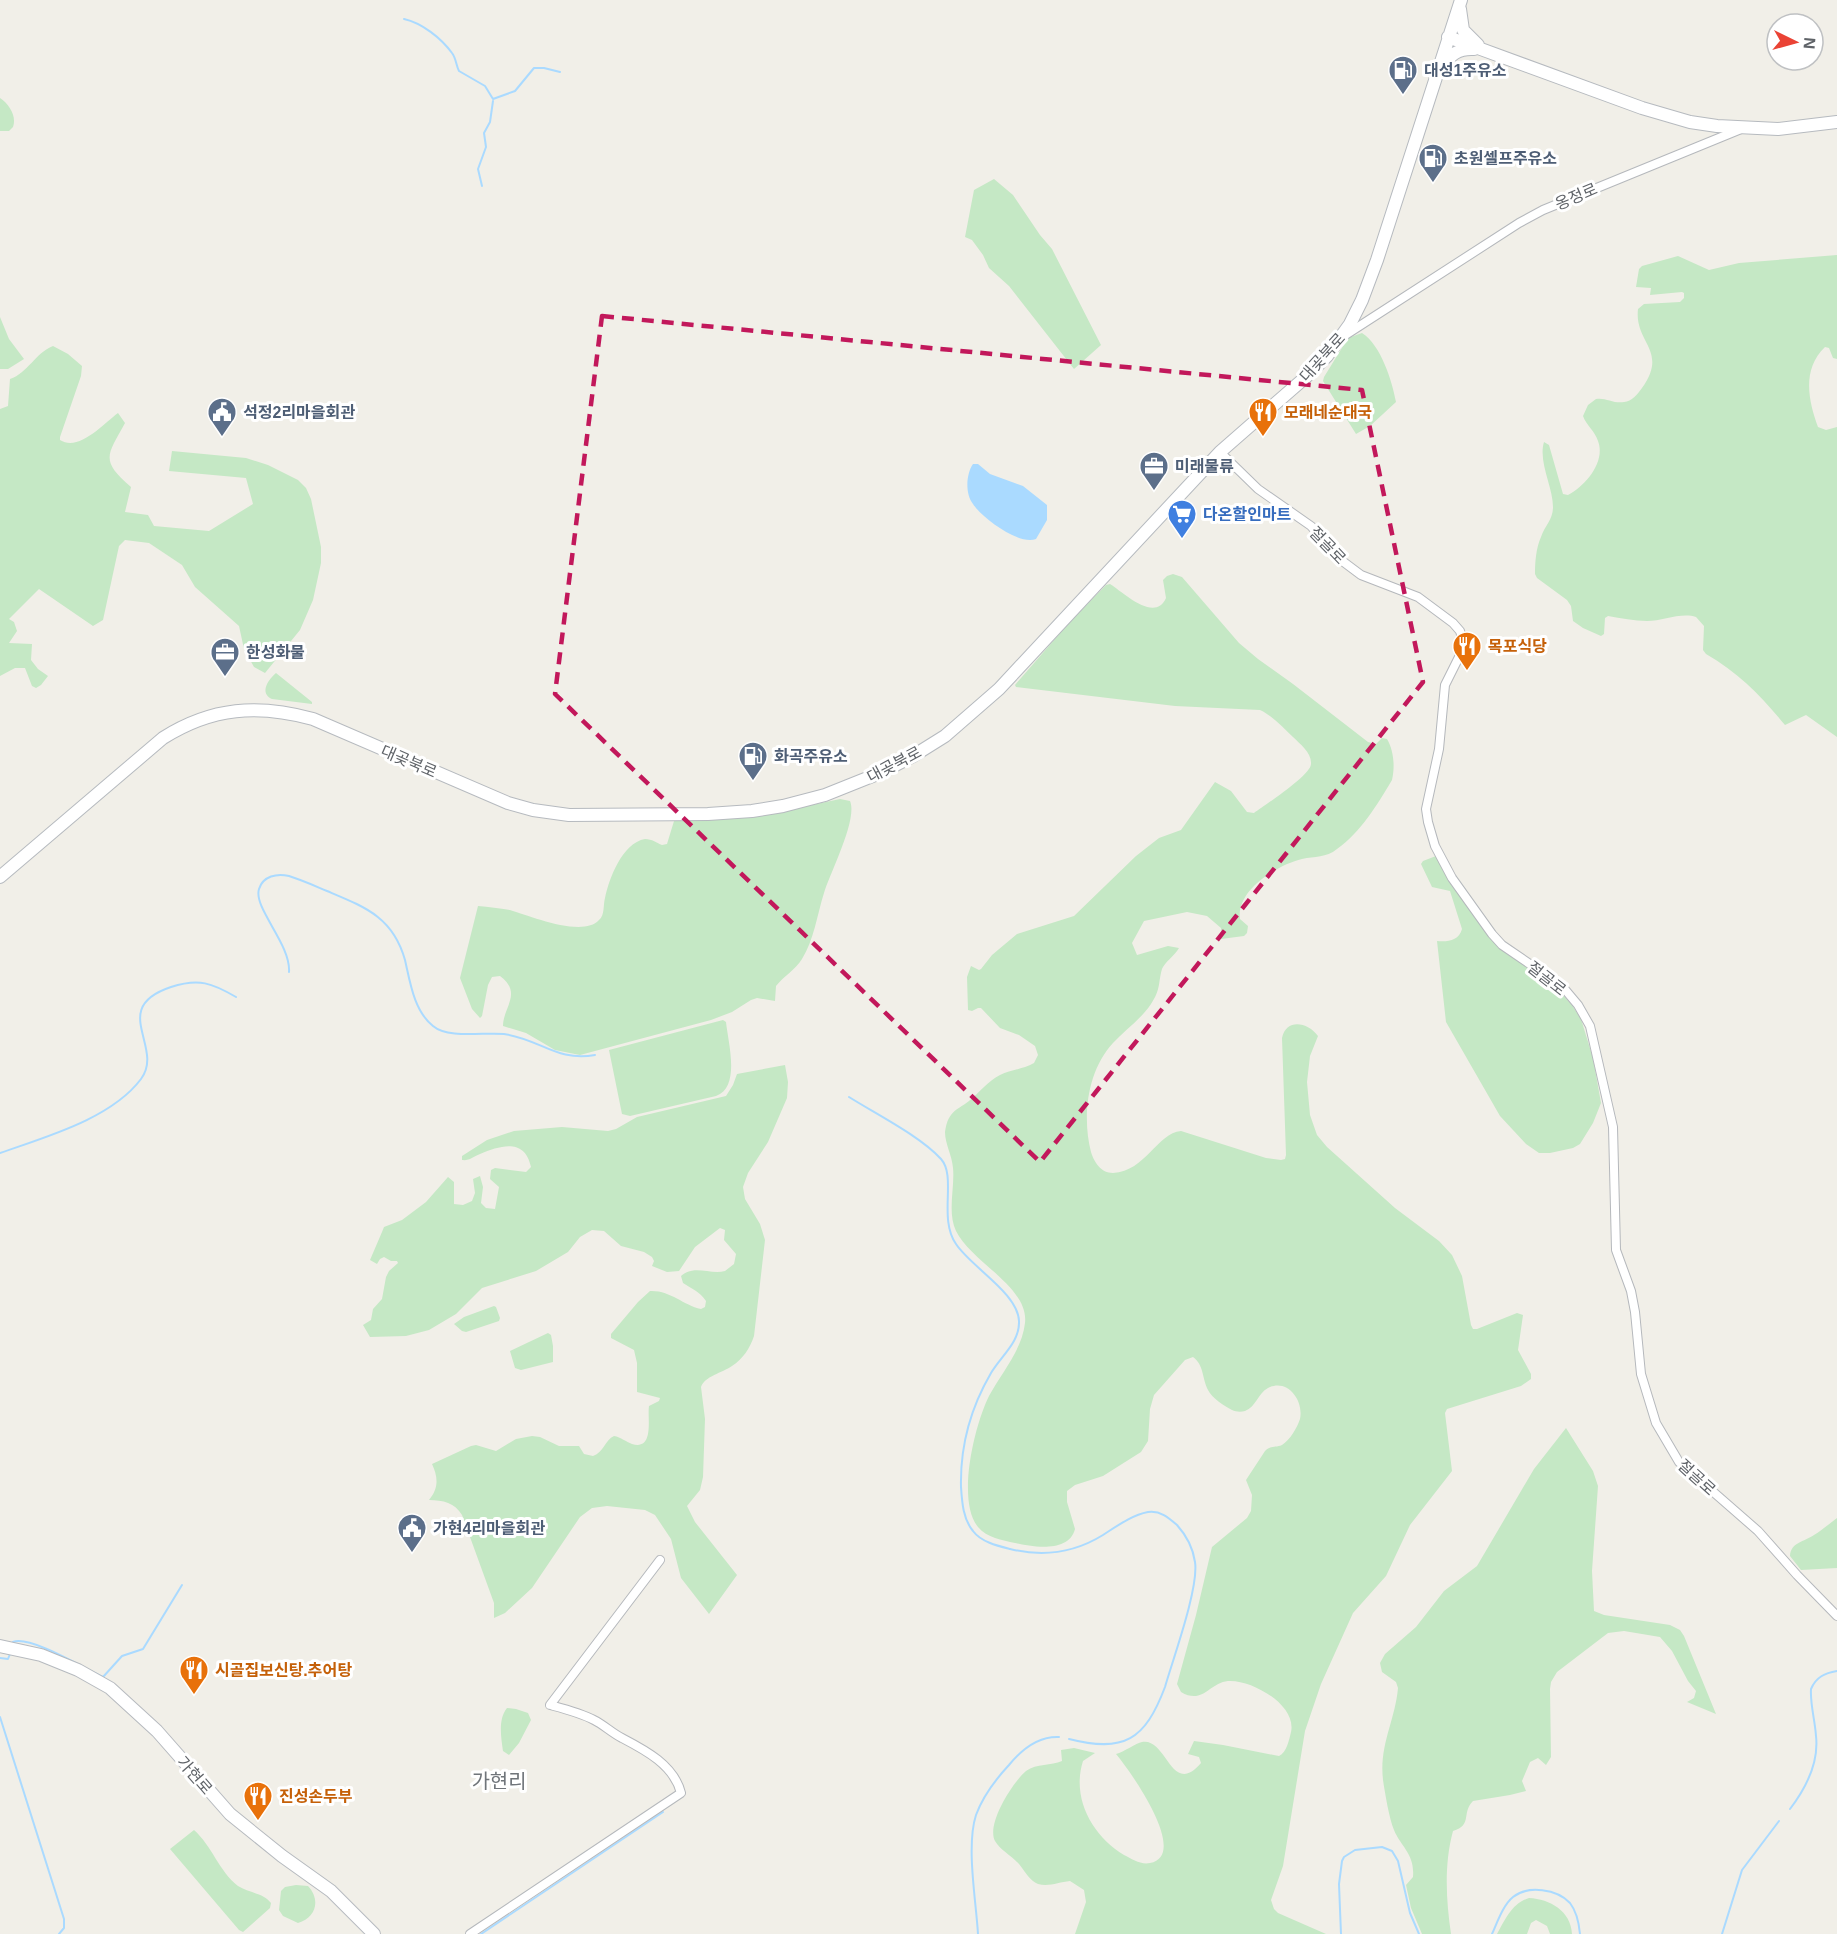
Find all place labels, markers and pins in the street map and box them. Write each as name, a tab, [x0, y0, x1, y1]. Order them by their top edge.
fuel station icon: 대성1주유소	[1387, 54, 1419, 96]
place label: 대성1주유소	[1424, 62, 1507, 79]
fuel station icon: 초원셀프주유소	[1417, 142, 1449, 184]
place label: 초원셀프주유소	[1454, 150, 1557, 167]
public building icon: 석정2리마을회관	[206, 396, 238, 438]
restaurant icon: 모래네순대국	[1247, 396, 1279, 438]
place label: 석정2리마을회관	[243, 404, 355, 421]
place label: 모래네순대국	[1284, 404, 1372, 421]
office icon: 미래물류	[1138, 450, 1170, 492]
place label: 미래물류	[1175, 458, 1234, 475]
supermarket icon: 다온할인마트	[1166, 498, 1198, 540]
place label: 다온할인마트	[1203, 505, 1292, 523]
restaurant icon: 목포식당	[1451, 630, 1483, 672]
office icon: 한성화물	[209, 636, 241, 678]
place label: 목포식당	[1488, 638, 1547, 655]
place label: 한성화물	[246, 643, 305, 661]
fuel station icon: 화곡주유소	[737, 740, 769, 782]
place label: 화곡주유소	[774, 748, 848, 765]
public building icon: 가현4리마을회관	[396, 1512, 428, 1554]
place label: 가현4리마을회관	[433, 1519, 545, 1537]
restaurant icon: 시골집보신탕.추어탕	[178, 1654, 210, 1696]
place label: 시골집보신탕.추어탕	[215, 1662, 352, 1679]
restaurant icon: 진성손두부	[242, 1780, 274, 1822]
place label: 진성손두부	[279, 1788, 353, 1805]

